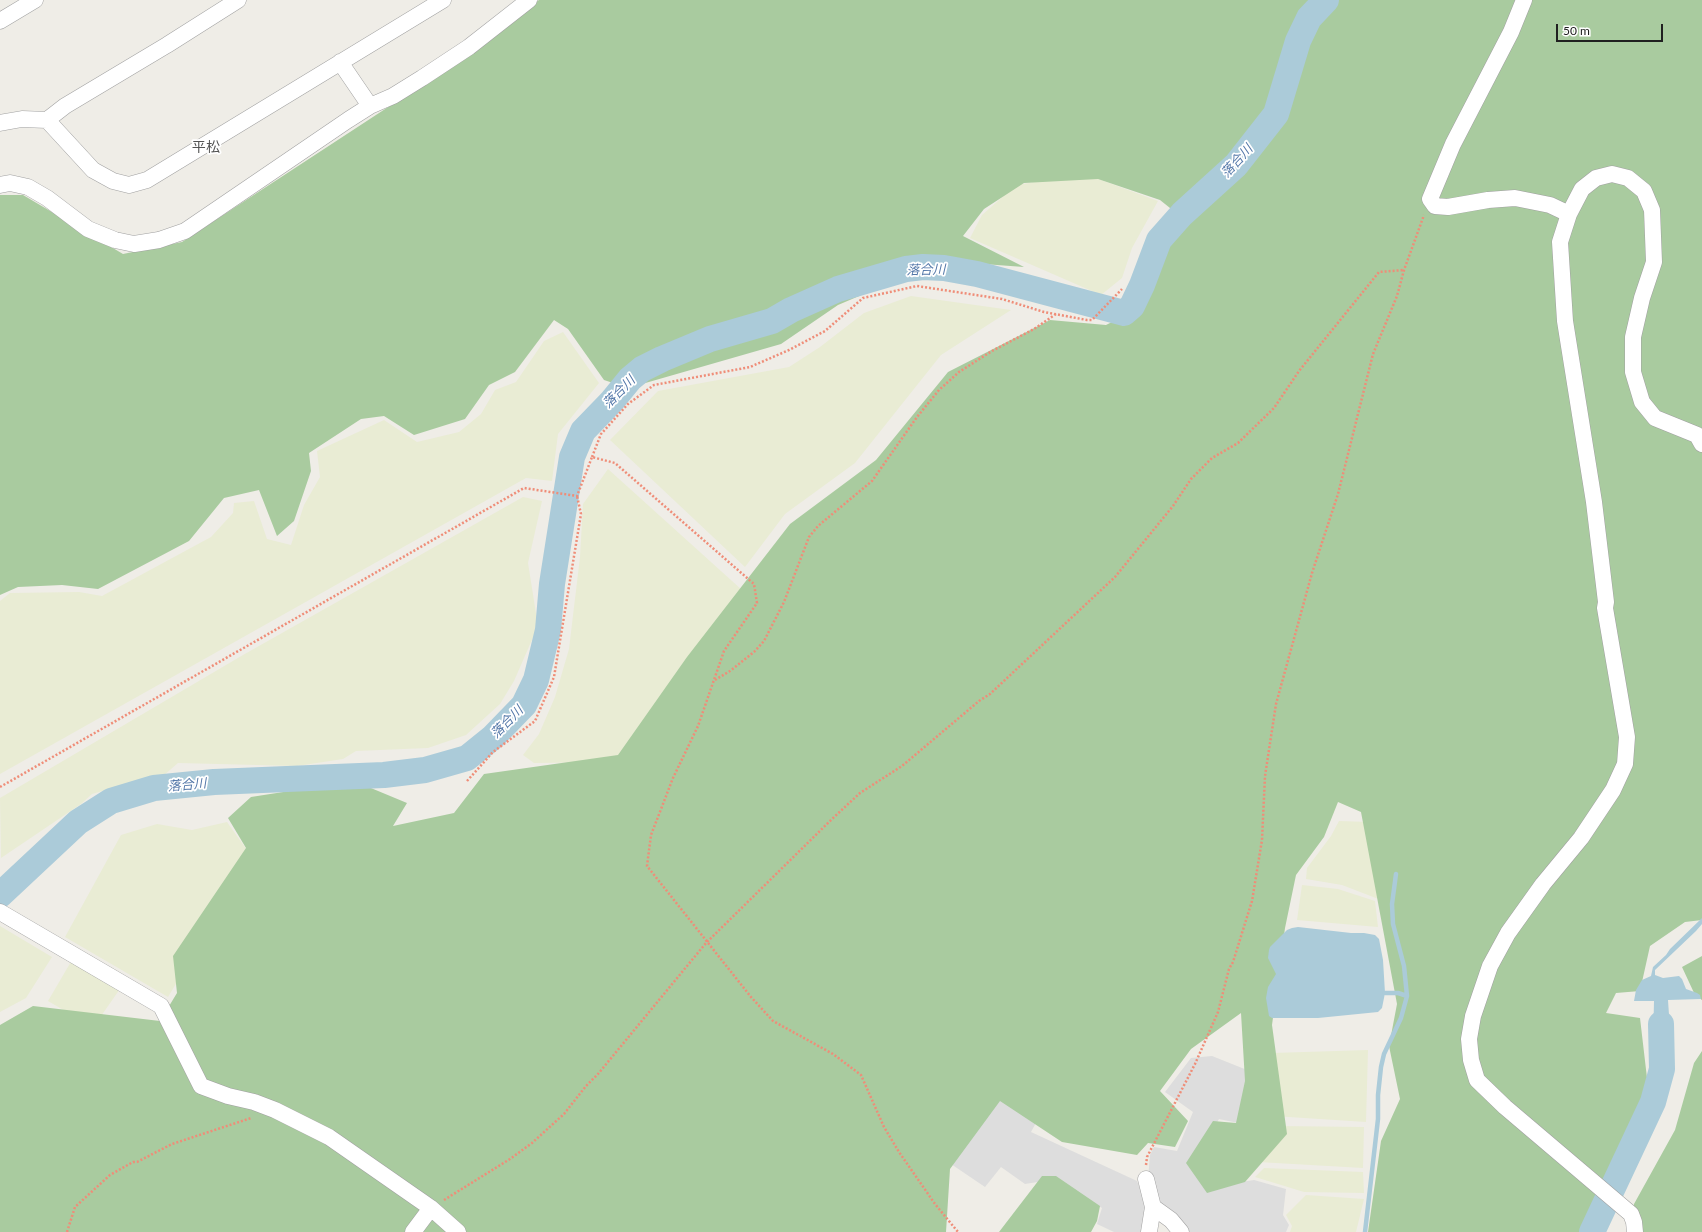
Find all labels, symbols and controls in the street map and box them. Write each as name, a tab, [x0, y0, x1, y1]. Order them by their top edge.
scale bar	[1558, 16, 1665, 42]
text: 50 m	[1563, 23, 1590, 38]
district label: 平松	[192, 139, 220, 155]
water label: 落合川	[1218, 141, 1256, 181]
water label: 落合川	[906, 262, 946, 278]
water label: 落合川	[600, 373, 638, 411]
water label: 落合川	[488, 703, 526, 741]
water label: 落合川	[167, 776, 207, 794]

